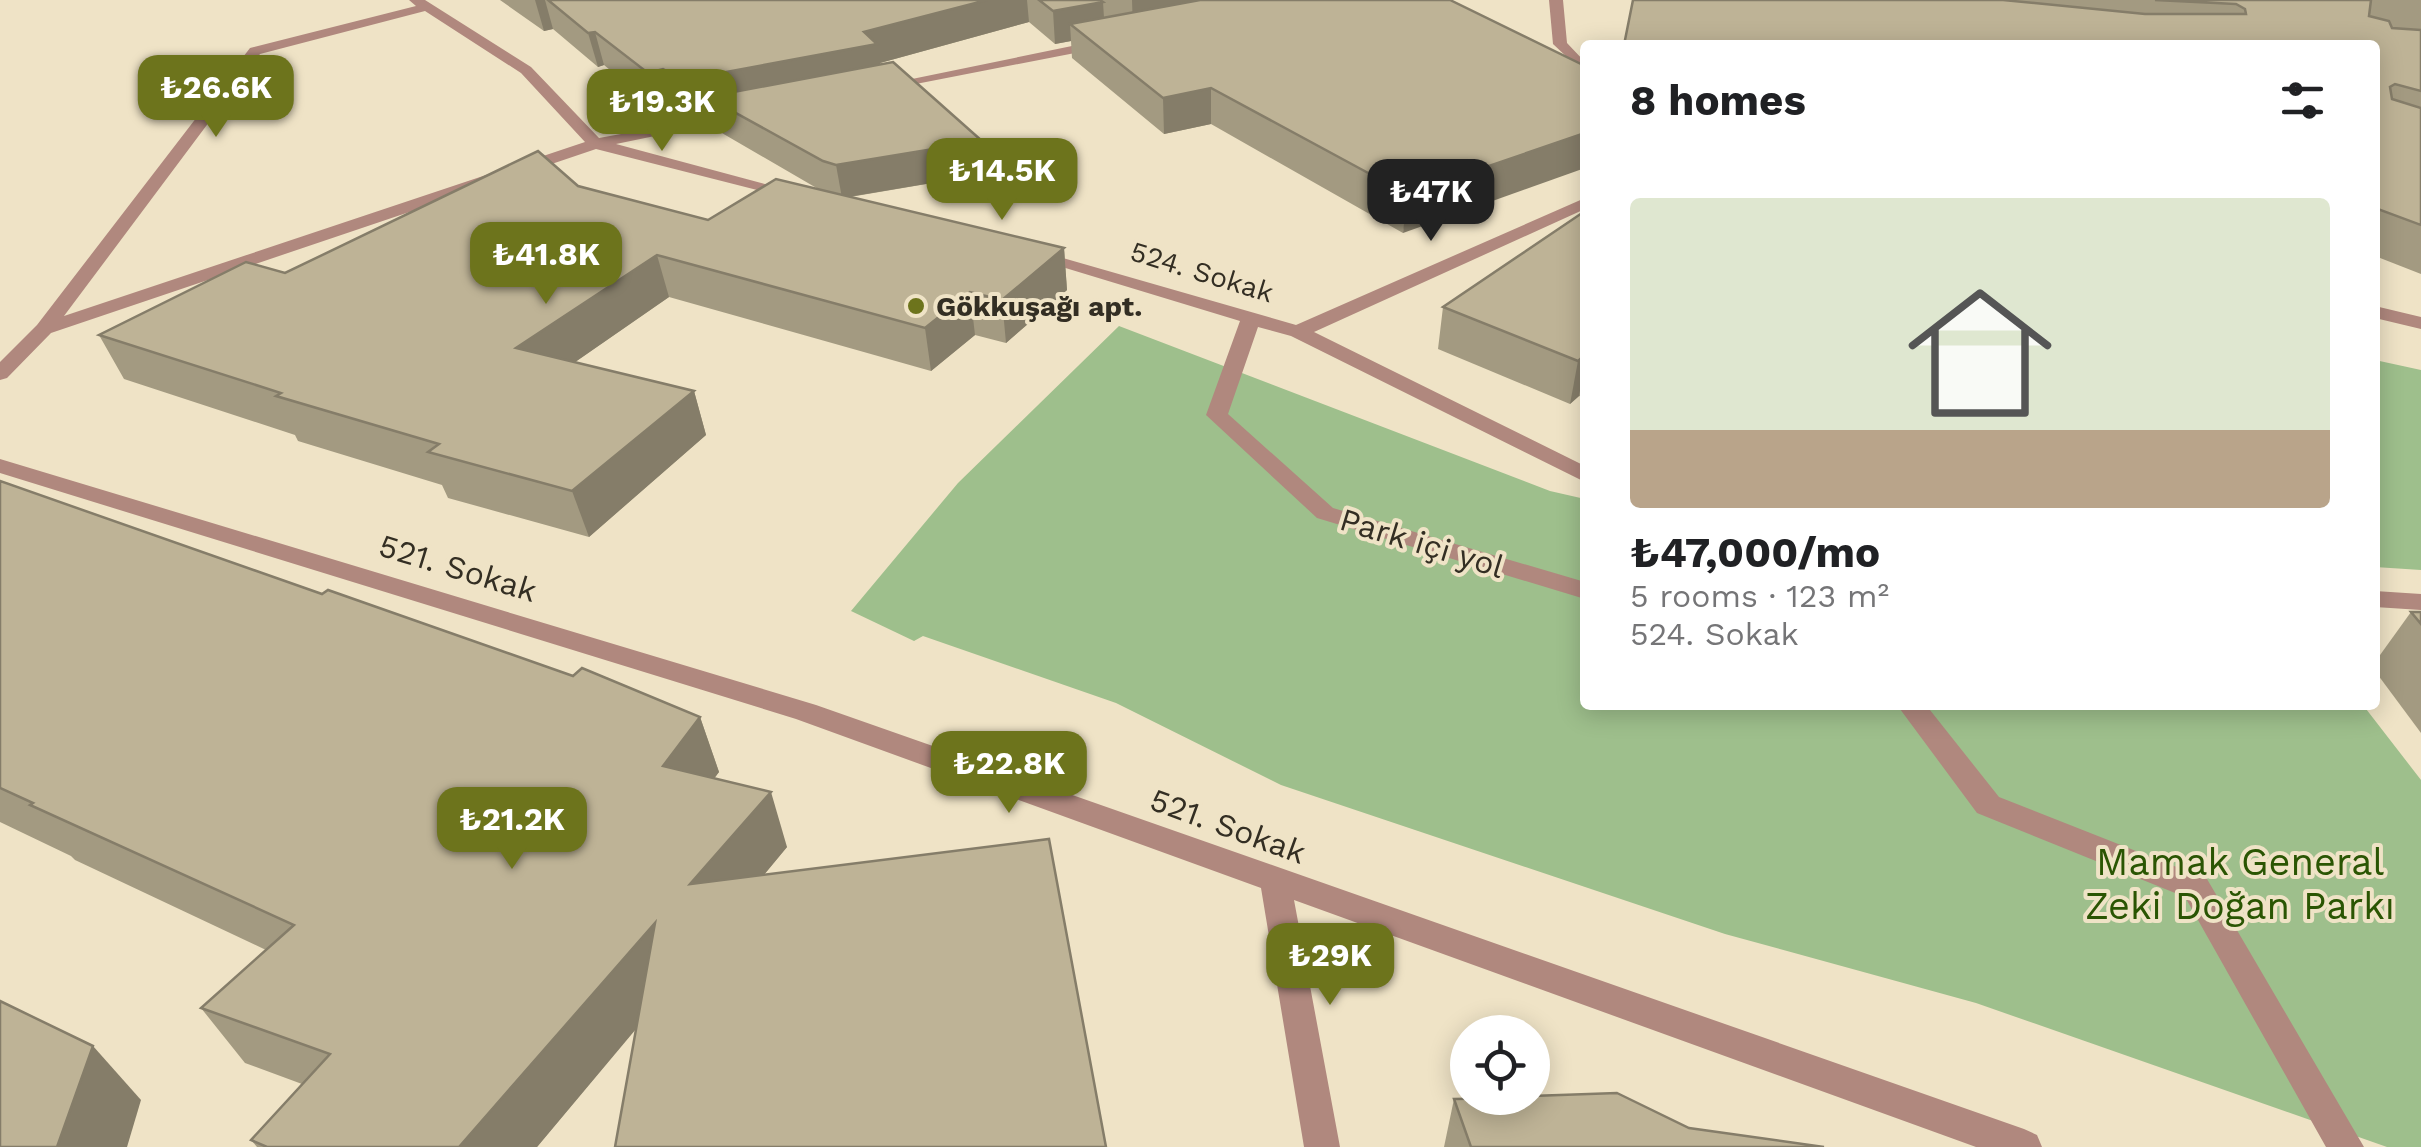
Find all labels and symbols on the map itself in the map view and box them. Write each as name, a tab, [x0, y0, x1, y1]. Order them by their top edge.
pin: ₺26.6K	[135, 55, 297, 140]
pin: ₺19.3K	[581, 69, 743, 154]
pin: ₺14.5K	[921, 138, 1083, 223]
pin: ₺47K	[1372, 159, 1490, 244]
pin: ₺41.8K	[465, 222, 627, 307]
street label: 524. Sokak	[1127, 235, 1278, 309]
place label: Gökkuşağı apt.	[936, 290, 1142, 323]
marker: Gökkuşağı apt.	[905, 295, 927, 317]
street label: Park içi yol	[1335, 500, 1509, 586]
street label: 521. Sokak	[375, 526, 541, 610]
pin: ₺22.8K	[928, 731, 1090, 816]
street label: 521. Sokak	[1145, 780, 1311, 872]
pin: ₺21.2K	[431, 787, 593, 872]
park label: Mamak General Zeki Doğan Parkı	[2085, 840, 2395, 928]
pin: ₺29K	[1271, 923, 1389, 1008]

